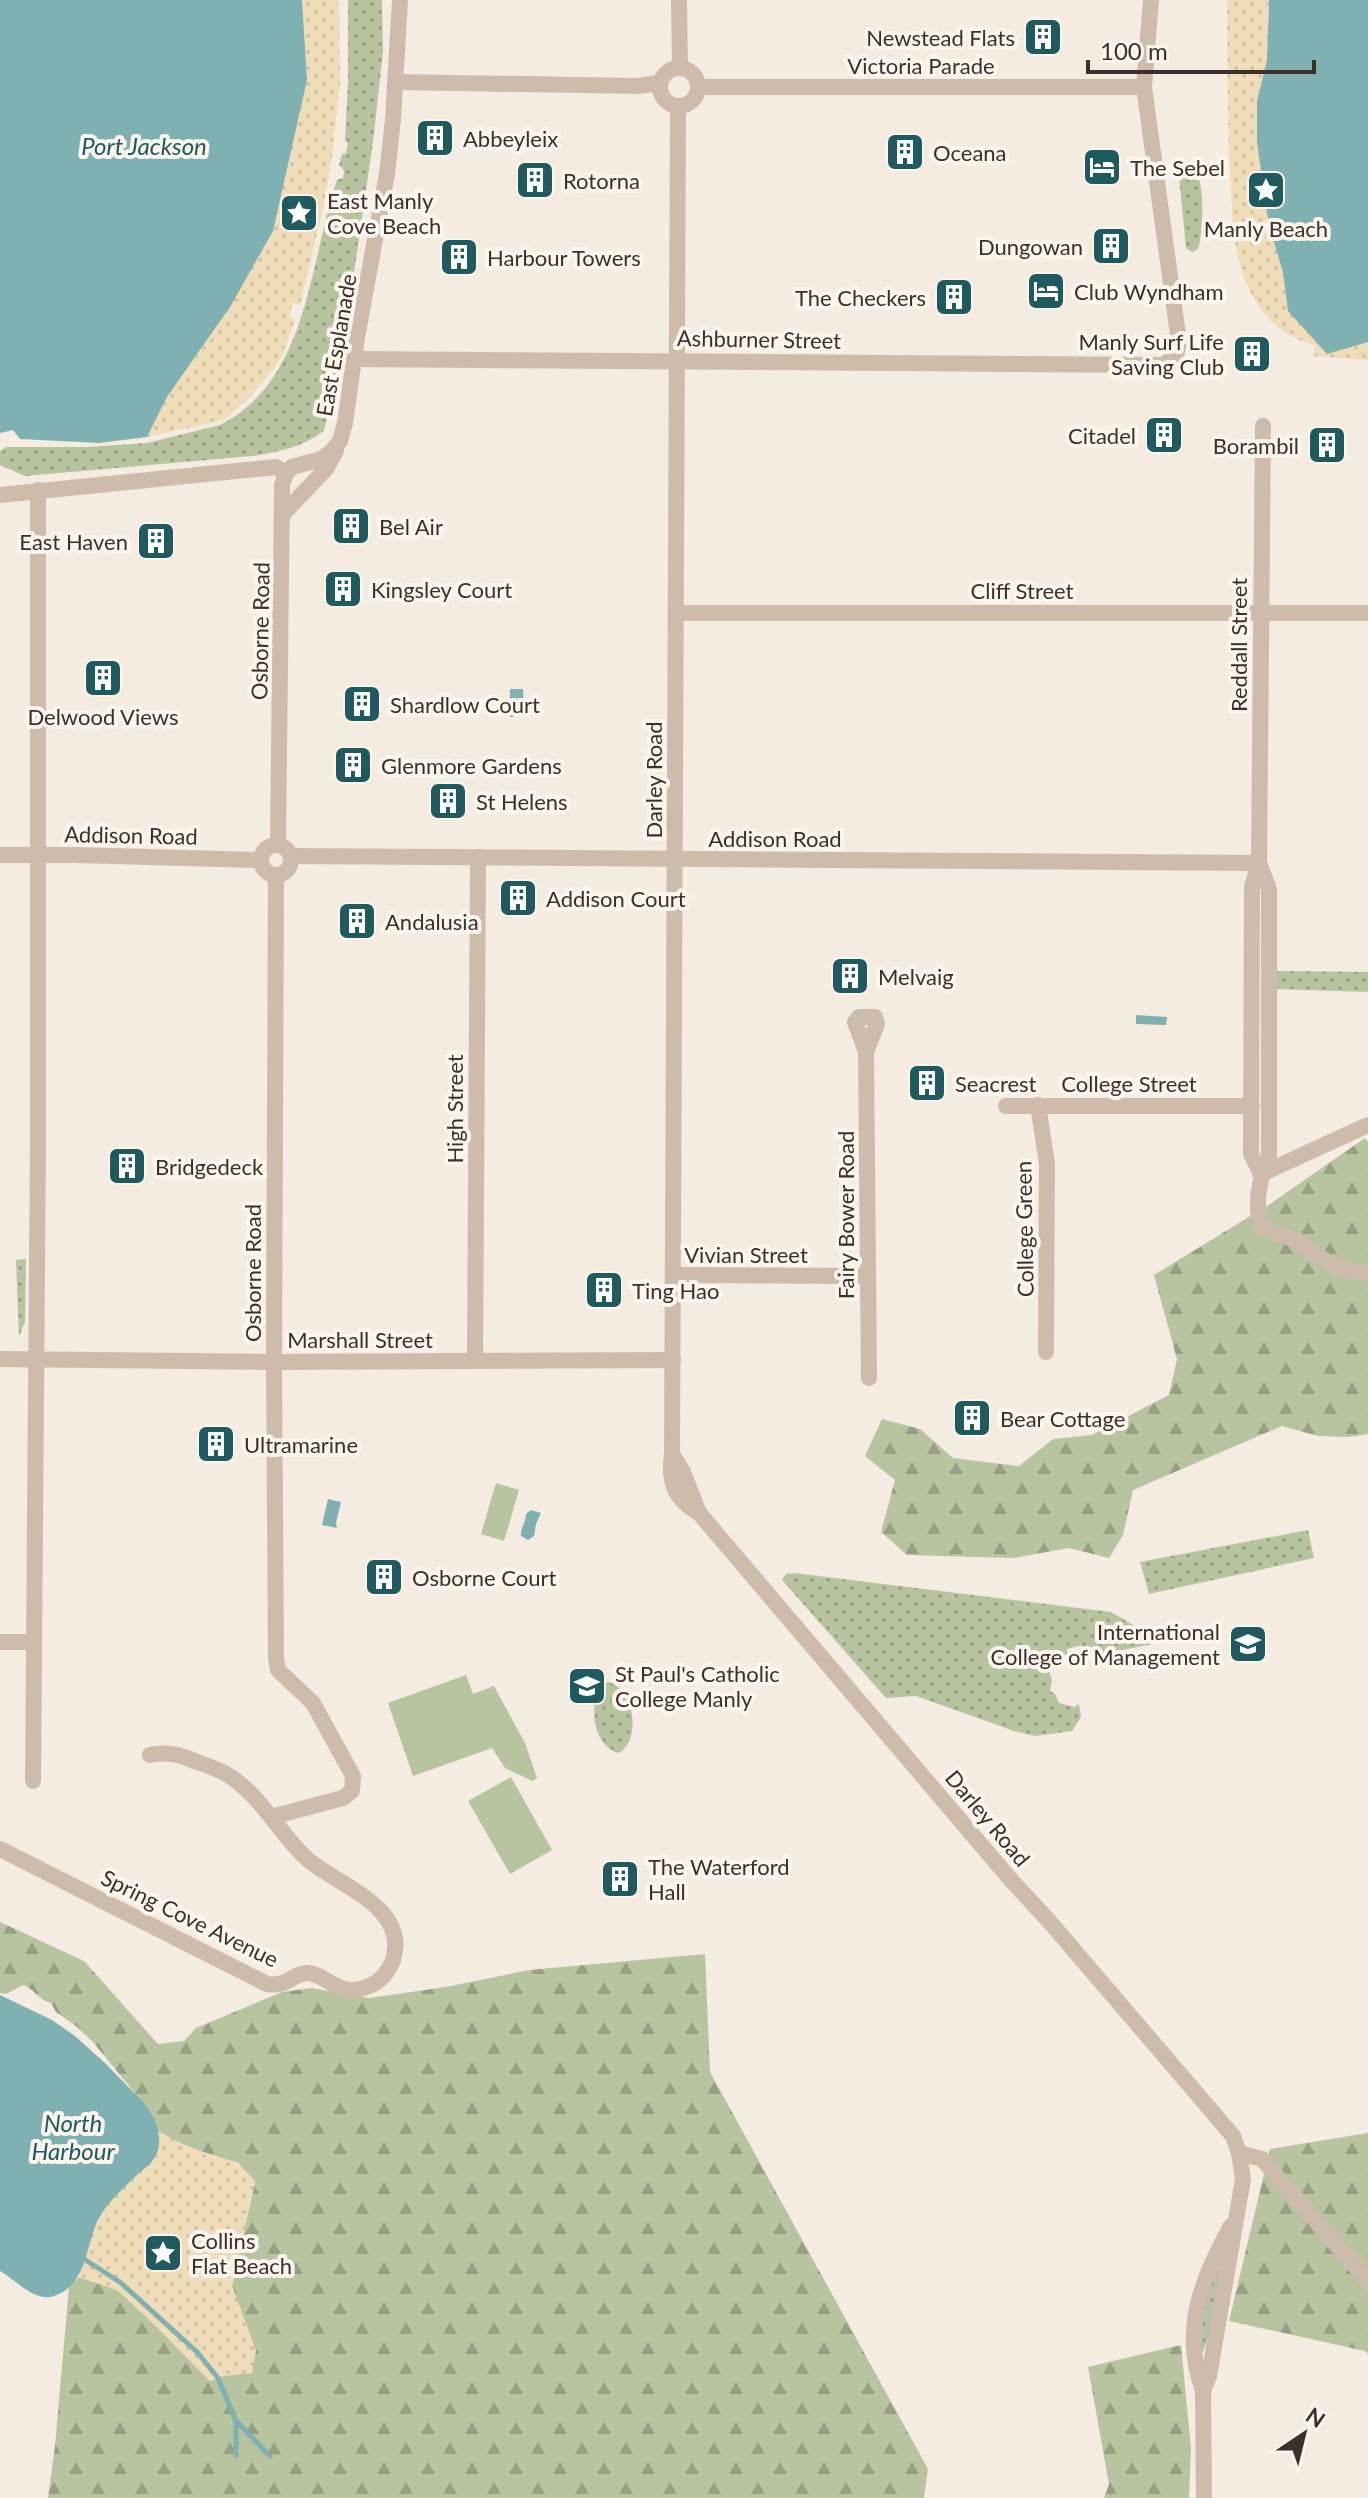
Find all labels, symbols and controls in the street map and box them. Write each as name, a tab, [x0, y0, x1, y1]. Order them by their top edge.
building icon: Newstead Flats	[1022, 16, 1064, 58]
place label: Newstead Flats	[866, 24, 1015, 51]
scale bar	[1088, 24, 1314, 74]
text: 100 m	[1100, 36, 1168, 65]
street label: Victoria Parade	[847, 52, 995, 79]
building icon: Abbeyleix	[414, 117, 456, 159]
place label: Abbeyleix	[463, 125, 558, 152]
water label: Port Jackson	[81, 131, 207, 160]
building icon: Oceana	[884, 131, 926, 173]
place label: Oceana	[933, 139, 1007, 166]
hotel icon: The Sebel	[1081, 146, 1123, 188]
place label: The Sebel	[1130, 154, 1225, 181]
building icon: Rotorna	[514, 159, 556, 201]
place label: Rotorna	[563, 167, 640, 194]
place icon: Manly Beach	[1245, 169, 1287, 211]
place label: East Manly Cove Beach	[327, 187, 441, 239]
place icon: East Manly Cove Beach	[278, 192, 320, 234]
place label: Manly Beach	[1204, 215, 1328, 242]
building icon: Dungowan	[1090, 225, 1132, 267]
place label: Dungowan	[978, 233, 1083, 260]
building icon: Harbour Towers	[438, 236, 480, 278]
place label: Harbour Towers	[487, 244, 641, 271]
hotel icon: Club Wyndham	[1025, 270, 1067, 312]
street label: East Esplanade	[310, 272, 362, 418]
building icon: The Checkers	[933, 276, 975, 318]
place label: Club Wyndham	[1074, 278, 1224, 305]
place label: The Checkers	[795, 284, 926, 311]
street label: Ashburner Street	[677, 324, 841, 354]
place label: Manly Surf Life Saving Club	[1079, 328, 1224, 380]
building icon: Manly Surf Life Saving Club	[1231, 333, 1273, 375]
building icon: Citadel	[1143, 414, 1185, 456]
place label: Citadel	[1068, 422, 1136, 449]
building icon: Borambil	[1306, 424, 1348, 466]
place label: Borambil	[1213, 432, 1299, 459]
building icon: Bel Air	[330, 505, 372, 547]
place label: Bel Air	[379, 513, 443, 540]
building icon: East Haven	[135, 520, 177, 562]
place label: East Haven	[19, 528, 128, 555]
street label: Osborne Road	[245, 562, 275, 700]
building icon: Kingsley Court	[322, 568, 364, 610]
place label: Kingsley Court	[371, 576, 512, 603]
street label: Cliff Street	[971, 577, 1074, 604]
street label: Reddall Street	[1225, 578, 1252, 712]
building icon: Delwood Views	[82, 657, 124, 699]
building icon: Shardlow Court	[341, 683, 383, 725]
place label: Shardlow Court	[390, 691, 540, 718]
place label: Delwood Views	[27, 703, 179, 730]
street label: Darley Road	[640, 721, 667, 839]
building icon: Glenmore Gardens	[332, 744, 374, 786]
place label: Glenmore Gardens	[381, 752, 562, 779]
building icon: St Helens	[427, 780, 469, 822]
place label: St Helens	[476, 788, 568, 815]
street label: Addison Road	[64, 820, 198, 850]
street label: Addison Road	[708, 825, 842, 852]
building icon: Addison Court	[497, 877, 539, 919]
place label: Addison Court	[546, 885, 686, 912]
building icon: Andalusia	[336, 900, 378, 942]
place label: Andalusia	[385, 908, 479, 935]
building icon: Melvaig	[829, 955, 871, 997]
place label: Melvaig	[878, 963, 954, 990]
street label: High Street	[441, 1054, 468, 1164]
building icon: Seacrest	[906, 1062, 948, 1104]
place label: Seacrest	[955, 1070, 1037, 1097]
street label: College Street	[1061, 1070, 1197, 1097]
street label: Fairy Bower Road	[832, 1131, 859, 1299]
building icon: Bridgedeck	[106, 1145, 148, 1187]
place label: Bridgedeck	[155, 1153, 264, 1180]
street label: College Green	[1009, 1161, 1039, 1297]
street label: Osborne Road	[239, 1204, 266, 1342]
street label: Vivian Street	[684, 1241, 808, 1268]
building icon: Ting Hao	[583, 1269, 625, 1311]
place label: Ting Hao	[632, 1277, 719, 1304]
street label: Marshall Street	[287, 1326, 433, 1353]
building icon: Bear Cottage	[951, 1397, 993, 1439]
place label: Bear Cottage	[1000, 1405, 1125, 1432]
building icon: Ultramarine	[195, 1423, 237, 1465]
place label: Ultramarine	[244, 1431, 358, 1458]
building icon: Osborne Court	[363, 1556, 405, 1598]
place label: Osborne Court	[412, 1564, 557, 1591]
place label: International College of Management	[991, 1618, 1220, 1670]
school or university icon: International College of Management	[1227, 1623, 1269, 1665]
place label: St Paul's Catholic College Manly	[615, 1660, 780, 1712]
school or university icon: St Paul's Catholic College Manly	[566, 1665, 608, 1707]
street label: Darley Road	[940, 1764, 1036, 1872]
place label: The Waterford Hall	[648, 1853, 790, 1905]
building icon: The Waterford Hall	[599, 1858, 641, 1900]
street label: Spring Cove Avenue	[97, 1863, 283, 1973]
water label: North Harbour	[31, 2108, 115, 2165]
place label: Collins Flat Beach	[191, 2227, 292, 2279]
place icon: Collins Flat Beach	[142, 2232, 184, 2274]
north arrow	[1264, 2394, 1344, 2474]
text: N	[1301, 2401, 1330, 2433]

